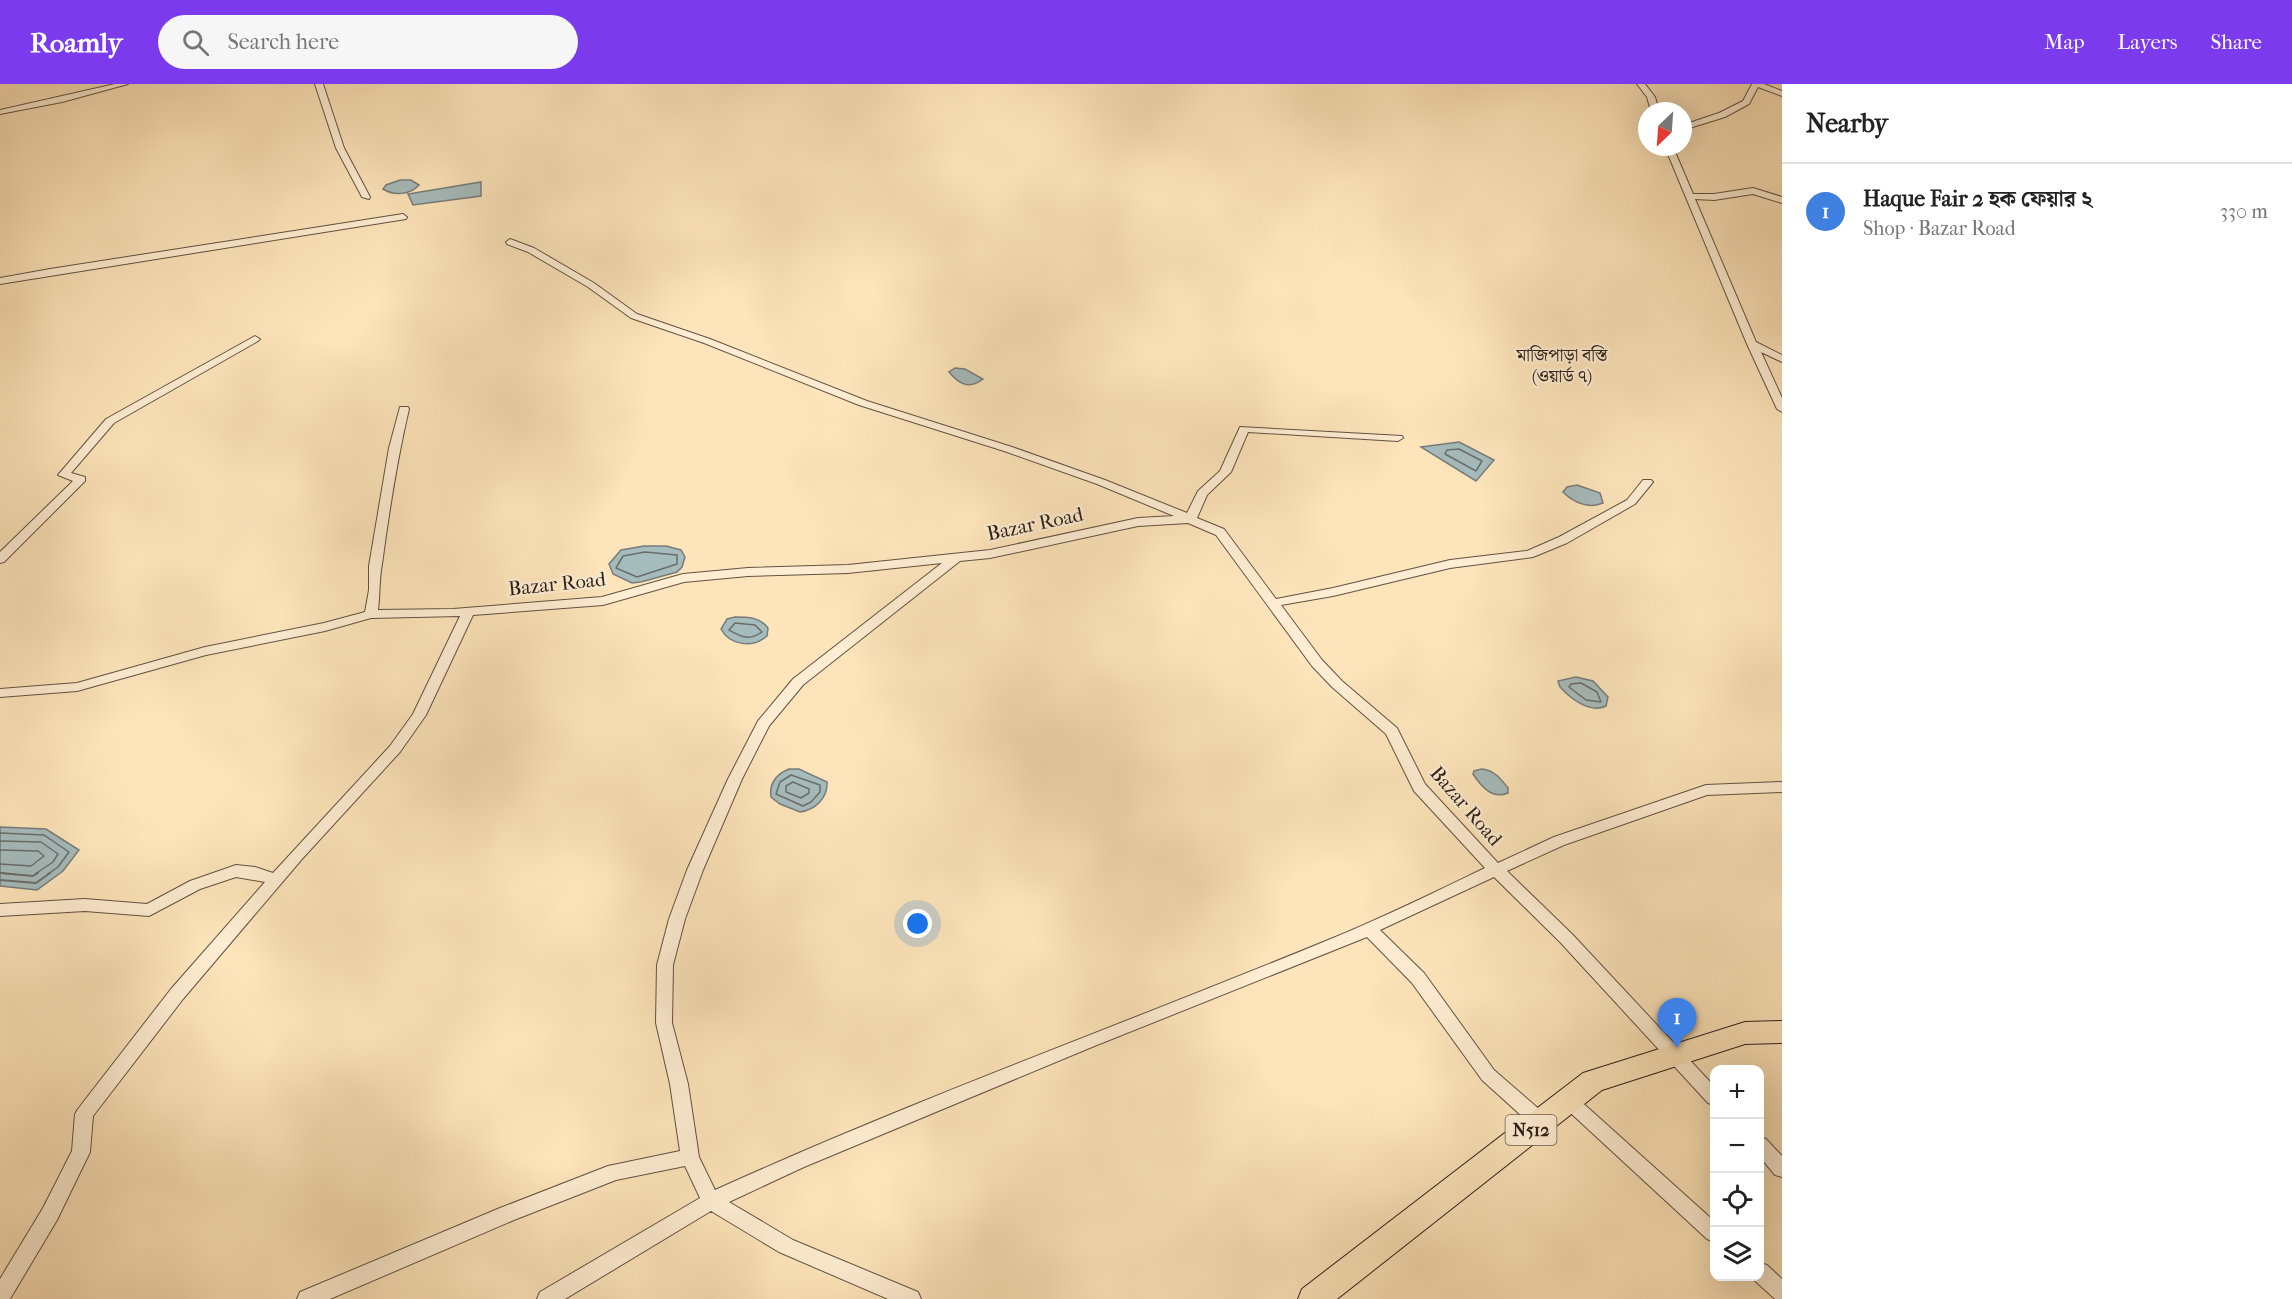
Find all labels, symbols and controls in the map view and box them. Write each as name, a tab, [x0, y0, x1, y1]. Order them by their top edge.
search box	[158, 15, 578, 69]
text: Roamly	[30, 26, 122, 59]
icon: search	[179, 26, 212, 59]
text: Search here	[227, 29, 339, 55]
text: Map	[2044, 30, 2085, 54]
text: Layers	[2118, 30, 2177, 54]
text: Share	[2210, 30, 2262, 54]
north arrow	[1638, 102, 1692, 156]
text: Nearby	[1806, 108, 1888, 139]
text: Haque Fair 2 হক ফেয়ার ২	[1863, 186, 2092, 212]
text: 1	[1822, 200, 1829, 223]
text: 330 m	[2220, 200, 2268, 223]
text: Shop · Bazar Road	[1863, 217, 2016, 240]
district label: মাজিপাড়া বস্তি (ওয়ার্ড ৭)	[1516, 345, 1608, 387]
street label: Bazar Road	[985, 502, 1086, 545]
street label: Bazar Road	[507, 567, 608, 601]
street label: Bazar Road	[1425, 762, 1507, 851]
your location	[903, 909, 932, 938]
pin: 1	[1658, 998, 1696, 1048]
map controls	[1710, 1065, 1764, 1281]
button: +	[1710, 1065, 1764, 1119]
road number: N512	[1506, 1115, 1556, 1145]
button: −	[1710, 1119, 1764, 1173]
button: locate	[1710, 1173, 1764, 1227]
button: layers	[1710, 1227, 1764, 1281]

